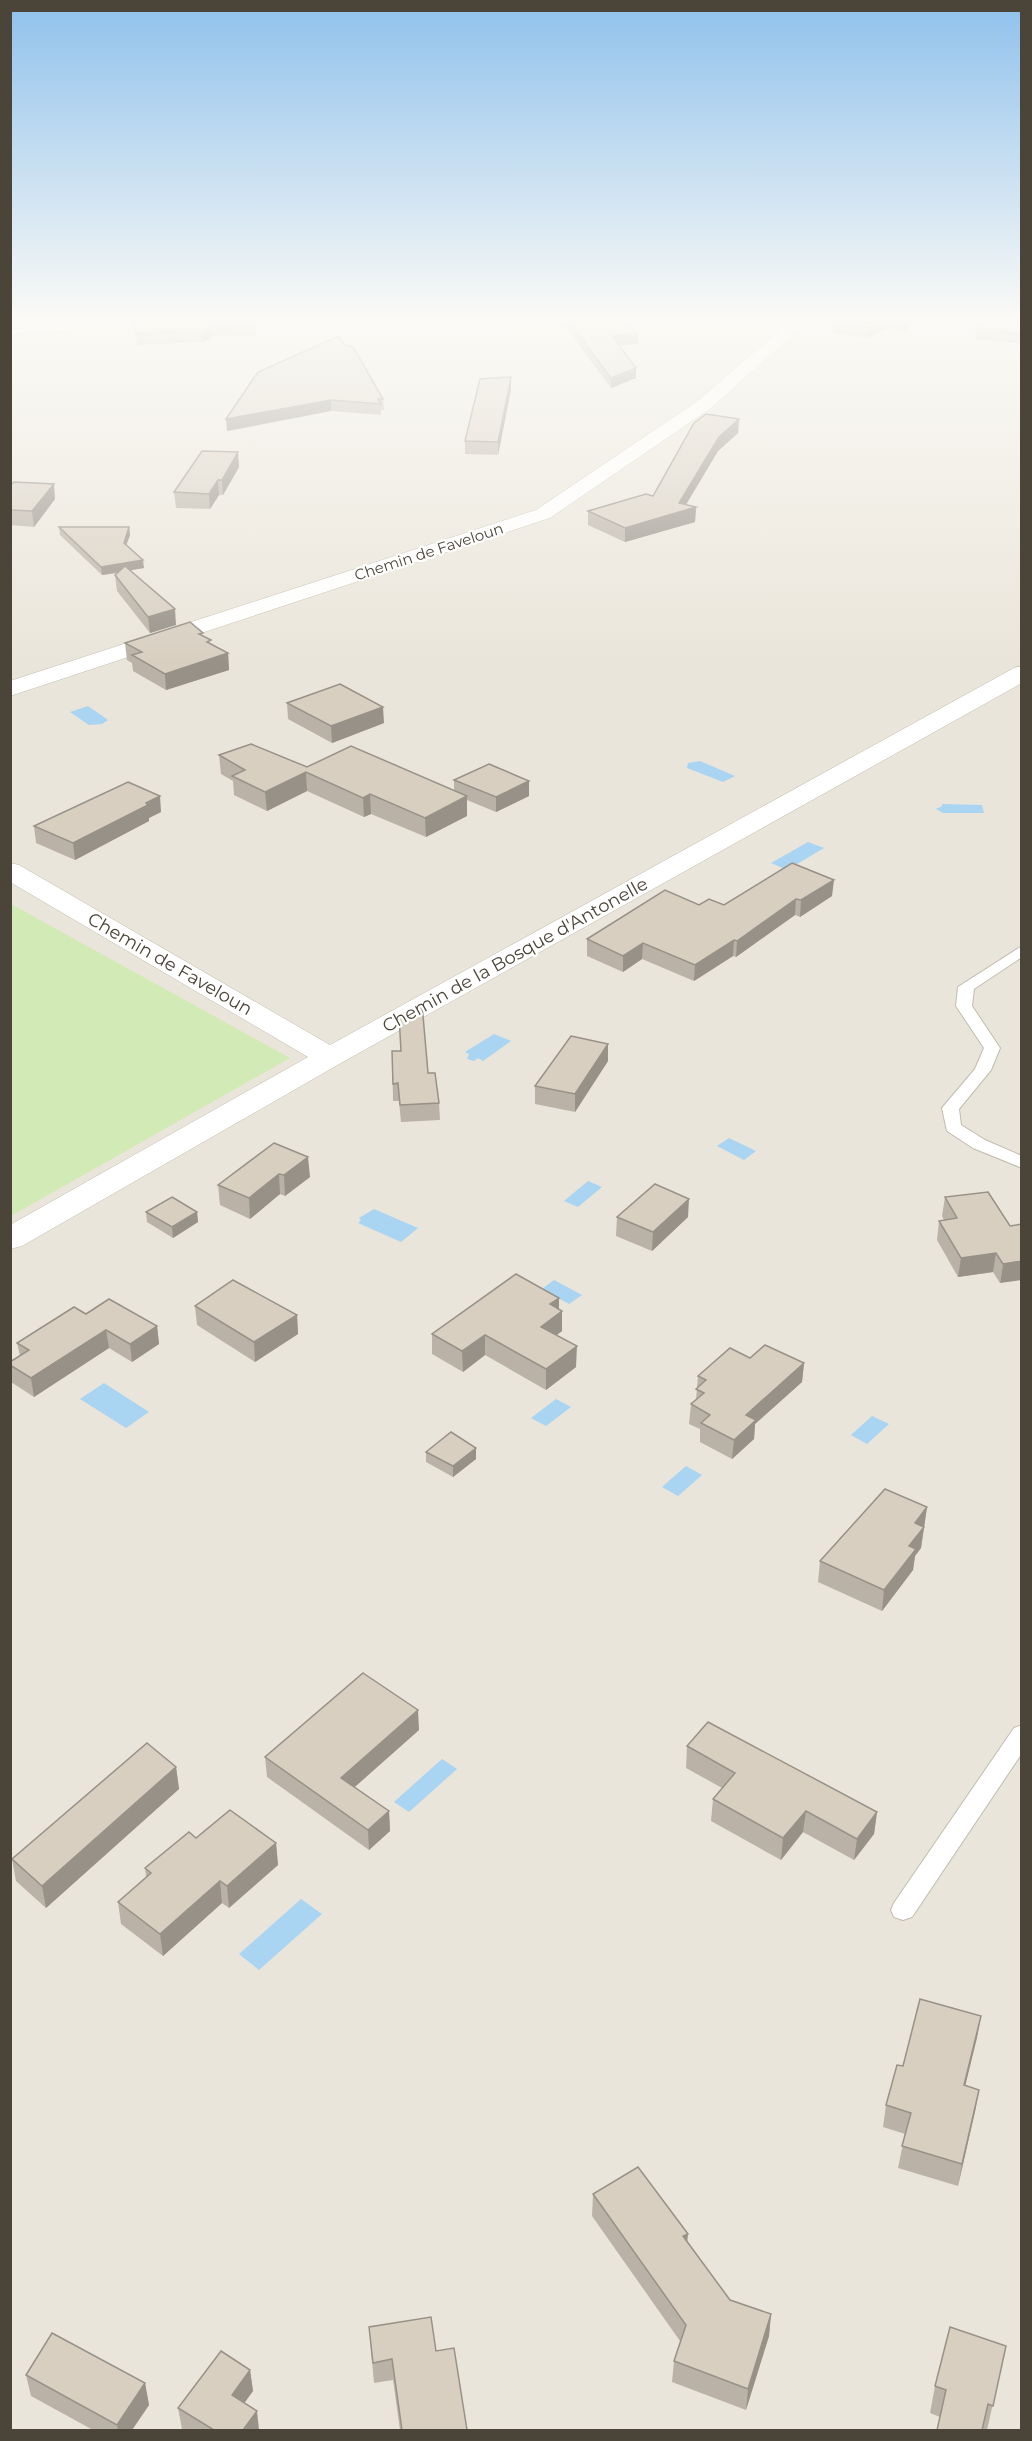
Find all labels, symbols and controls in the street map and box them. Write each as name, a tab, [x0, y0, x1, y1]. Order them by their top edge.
street label: Chemin de Faveloun	[352, 518, 506, 585]
street label: Chemin de la Bosque d'Antonelle	[378, 873, 652, 1037]
street label: Chemin de Faveloun	[84, 908, 256, 1020]

